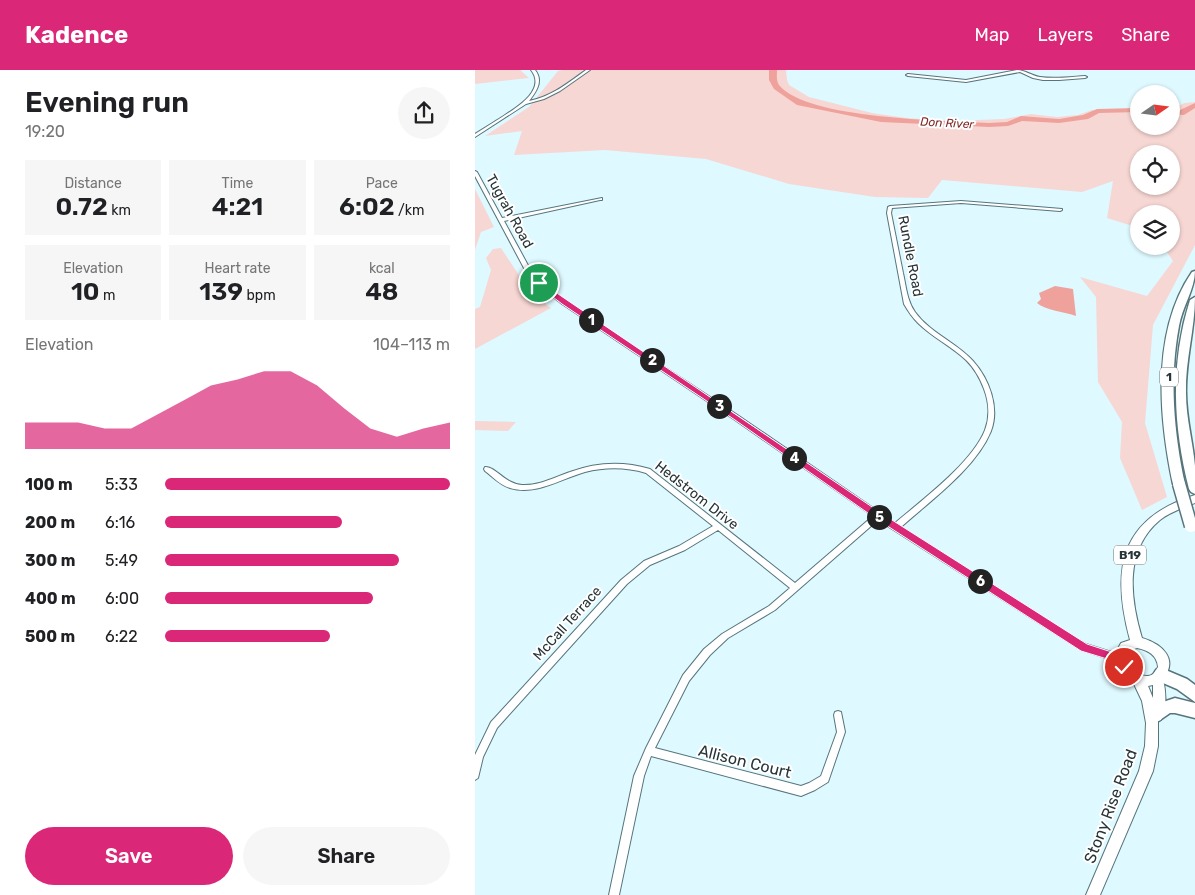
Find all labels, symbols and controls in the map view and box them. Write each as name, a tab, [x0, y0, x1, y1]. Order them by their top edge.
text: Kadence	[25, 21, 128, 49]
text: Map	[975, 24, 1010, 46]
text: Layers	[1038, 24, 1093, 46]
text: Share	[1121, 24, 1170, 46]
north arrow	[1130, 85, 1180, 135]
map controls	[1130, 85, 1180, 255]
text: Evening run	[25, 86, 189, 119]
button: share	[398, 87, 450, 139]
water label: Don River	[920, 115, 975, 131]
text: 19:20	[25, 122, 65, 141]
button: locate	[1130, 145, 1180, 195]
street label: Tugrah Road	[482, 171, 537, 251]
text: Distance	[64, 175, 122, 192]
text: Time	[222, 175, 253, 192]
text: Pace	[366, 175, 398, 192]
text: 0.72	[55, 192, 108, 221]
text: 4:21	[212, 192, 263, 221]
text: 6:02	[339, 192, 395, 221]
text: km	[108, 202, 131, 219]
text: /km	[395, 202, 425, 219]
button: layers	[1130, 205, 1180, 255]
street label: Rundle Road	[894, 214, 927, 298]
text: Elevation	[63, 260, 123, 277]
text: Heart rate	[205, 260, 270, 277]
text: kcal	[369, 260, 395, 277]
pin	[518, 262, 560, 304]
icon: arrive	[525, 269, 553, 297]
text: 10	[71, 277, 100, 306]
text: 139	[199, 277, 243, 306]
text: 48	[365, 277, 398, 306]
text: m	[100, 287, 115, 304]
text: bpm	[243, 287, 276, 304]
pin: 1	[579, 308, 603, 332]
text: 1	[588, 312, 595, 329]
text: Elevation	[25, 335, 94, 354]
text: 104–113 m	[373, 335, 450, 354]
pin: 2	[639, 348, 665, 372]
text: 2	[648, 352, 657, 369]
road number: 1	[1160, 368, 1178, 386]
pin: 3	[707, 394, 731, 418]
text: 3	[715, 398, 724, 415]
pin: 4	[781, 446, 807, 470]
text: 4	[790, 450, 799, 467]
street label: Hedstrom Drive	[651, 457, 742, 533]
text: 100 m	[25, 475, 73, 494]
text: 5:33	[105, 475, 138, 494]
pin: 5	[867, 504, 891, 530]
text: 5	[875, 509, 884, 526]
text: 200 m	[25, 513, 75, 532]
text: 6:16	[105, 513, 135, 532]
road number: B19	[1114, 546, 1146, 564]
text: 300 m	[25, 551, 75, 570]
text: 5:49	[105, 551, 138, 570]
pin: 6	[967, 568, 993, 594]
text: 6	[976, 573, 985, 590]
street label: McCall Terrace	[530, 583, 605, 664]
text: 400 m	[25, 589, 76, 608]
text: 6:00	[105, 589, 139, 608]
text: 500 m	[25, 627, 75, 646]
text: 6:22	[105, 627, 138, 646]
pin	[1103, 646, 1145, 688]
icon: check	[1110, 653, 1138, 681]
street label: Allison Court	[696, 741, 793, 782]
street label: Stony Rise Road	[1080, 747, 1141, 866]
button: Save	[25, 827, 233, 885]
button: Share	[243, 827, 450, 885]

